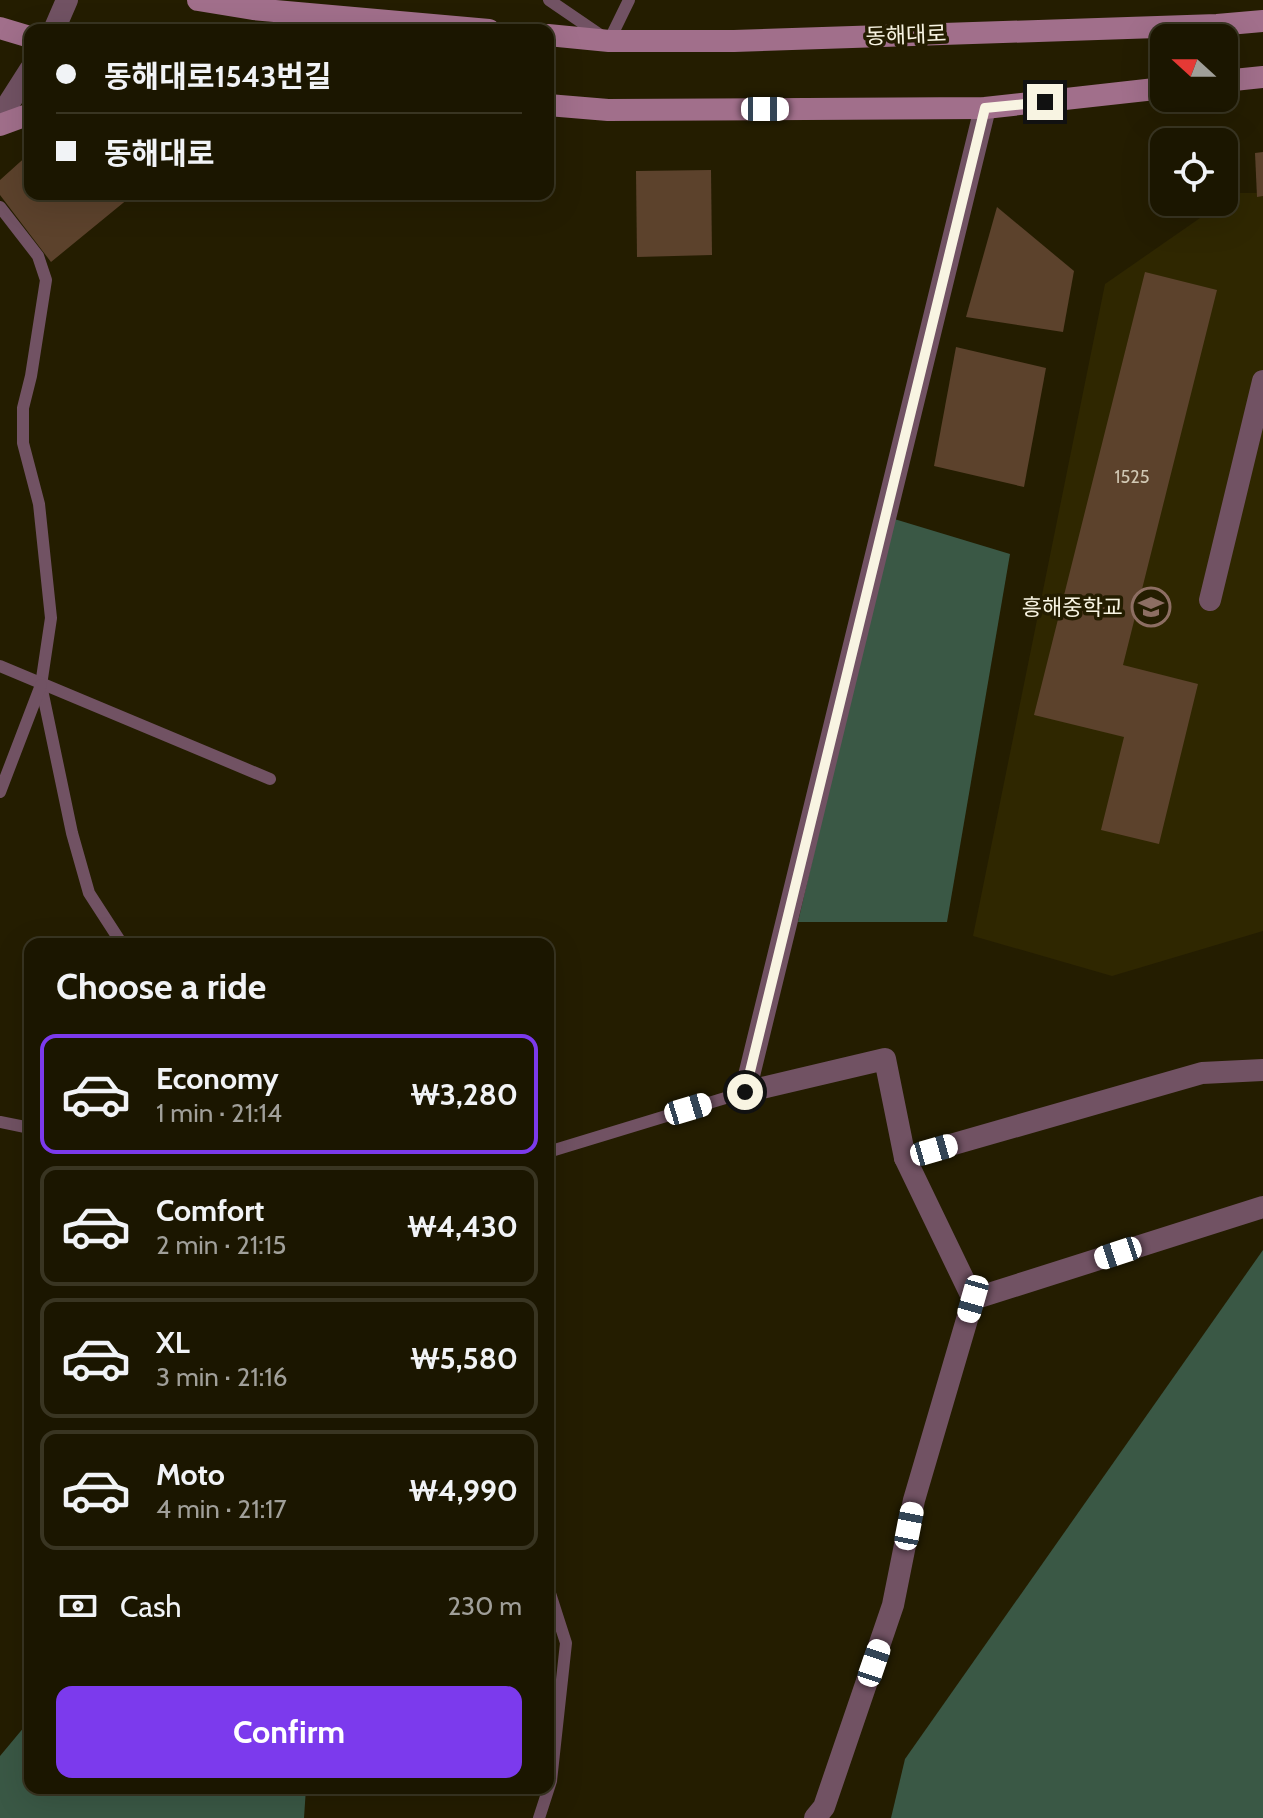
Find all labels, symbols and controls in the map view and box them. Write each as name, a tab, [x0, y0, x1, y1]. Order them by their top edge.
street label: 동해대로	[865, 20, 947, 50]
north arrow	[1150, 24, 1238, 112]
map controls	[1150, 24, 1238, 216]
text: 동해대로1543번길	[104, 58, 332, 95]
route end	[1027, 84, 1063, 120]
car	[741, 97, 789, 121]
button: locate	[1150, 128, 1238, 216]
text: 동해대로	[104, 135, 214, 172]
house number: 1525	[1115, 466, 1149, 488]
school or university icon: 흥해중학교	[1130, 586, 1172, 628]
place label: 흥해중학교	[1022, 594, 1123, 621]
text: Choose a ride	[56, 964, 266, 1008]
icon: car	[60, 1058, 132, 1130]
text: Economy	[156, 1060, 279, 1097]
route start	[727, 1074, 763, 1110]
text: ₩3,280	[411, 1076, 518, 1113]
car	[662, 1091, 714, 1127]
text: 1 min · 21:14	[156, 1097, 282, 1129]
car	[908, 1132, 960, 1168]
icon: car	[60, 1190, 132, 1262]
text: Comfort	[156, 1192, 264, 1229]
text: ₩4,430	[407, 1208, 518, 1245]
text: 2 min · 21:15	[156, 1229, 286, 1261]
car	[1091, 1234, 1145, 1272]
car	[955, 1273, 991, 1325]
icon: car	[60, 1322, 132, 1394]
text: XL	[156, 1324, 190, 1361]
text: ₩5,580	[411, 1340, 518, 1377]
text: 3 min · 21:16	[156, 1361, 287, 1393]
icon: car	[60, 1454, 132, 1526]
text: Moto	[156, 1456, 225, 1493]
text: ₩4,990	[409, 1472, 518, 1509]
text: 4 min · 21:17	[156, 1493, 287, 1525]
car	[893, 1500, 925, 1552]
icon: cash	[56, 1584, 100, 1628]
text: Cash	[120, 1588, 182, 1625]
text: 230 m	[448, 1590, 522, 1622]
car	[855, 1636, 893, 1690]
button: Confirm	[56, 1686, 522, 1778]

